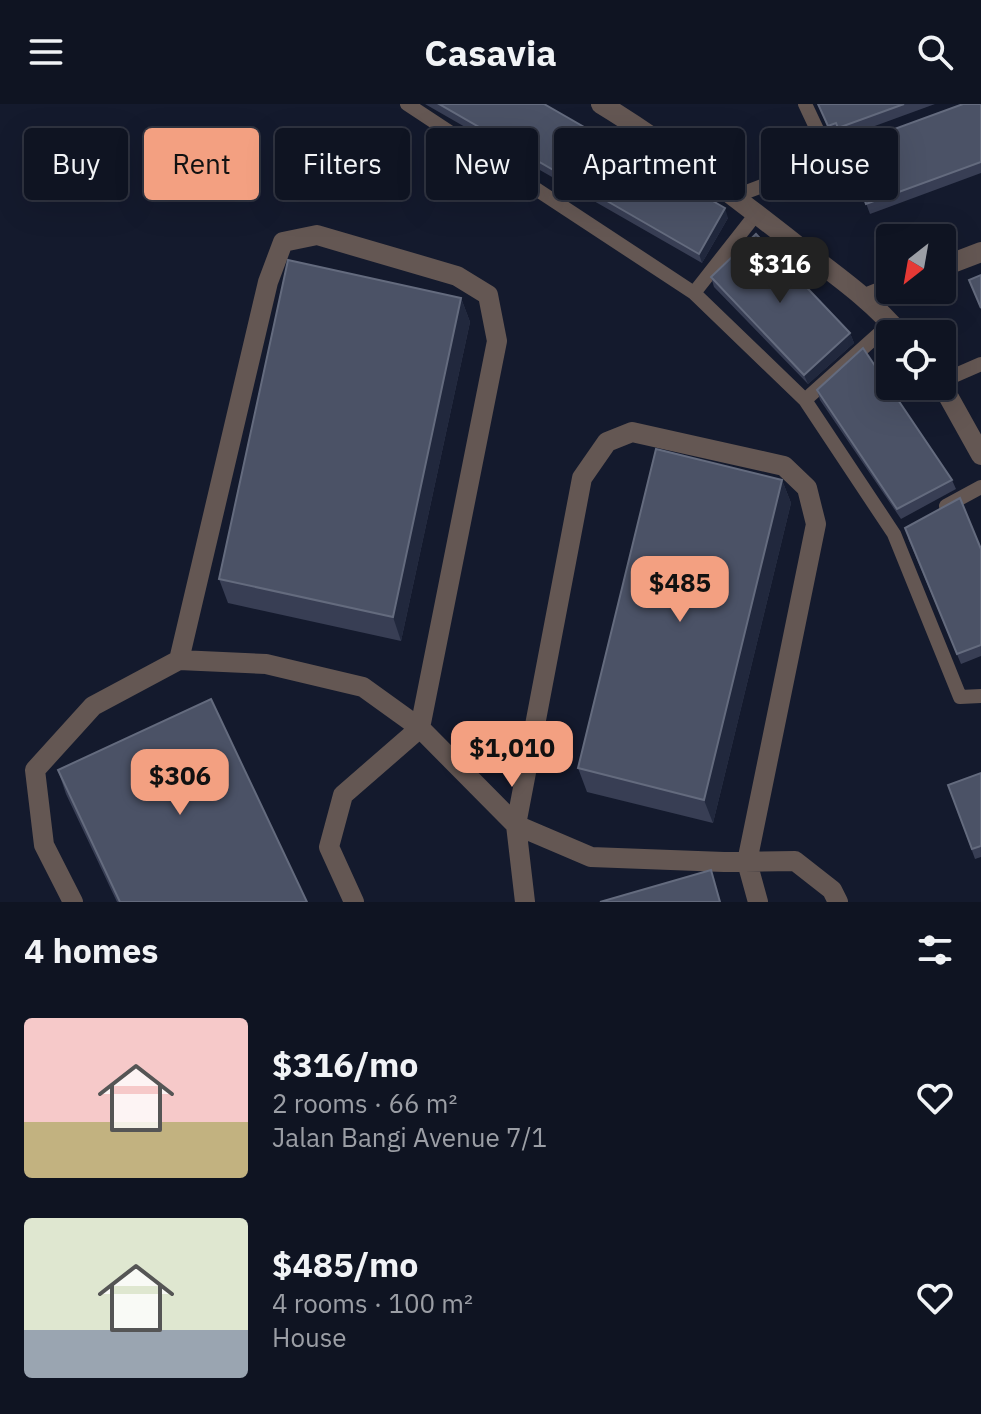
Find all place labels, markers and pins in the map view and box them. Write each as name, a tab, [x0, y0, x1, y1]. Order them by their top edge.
pin: $316	[733, 237, 827, 305]
pin: $485	[633, 556, 727, 624]
pin: $1,010	[447, 721, 577, 789]
pin: $306	[133, 749, 227, 817]

